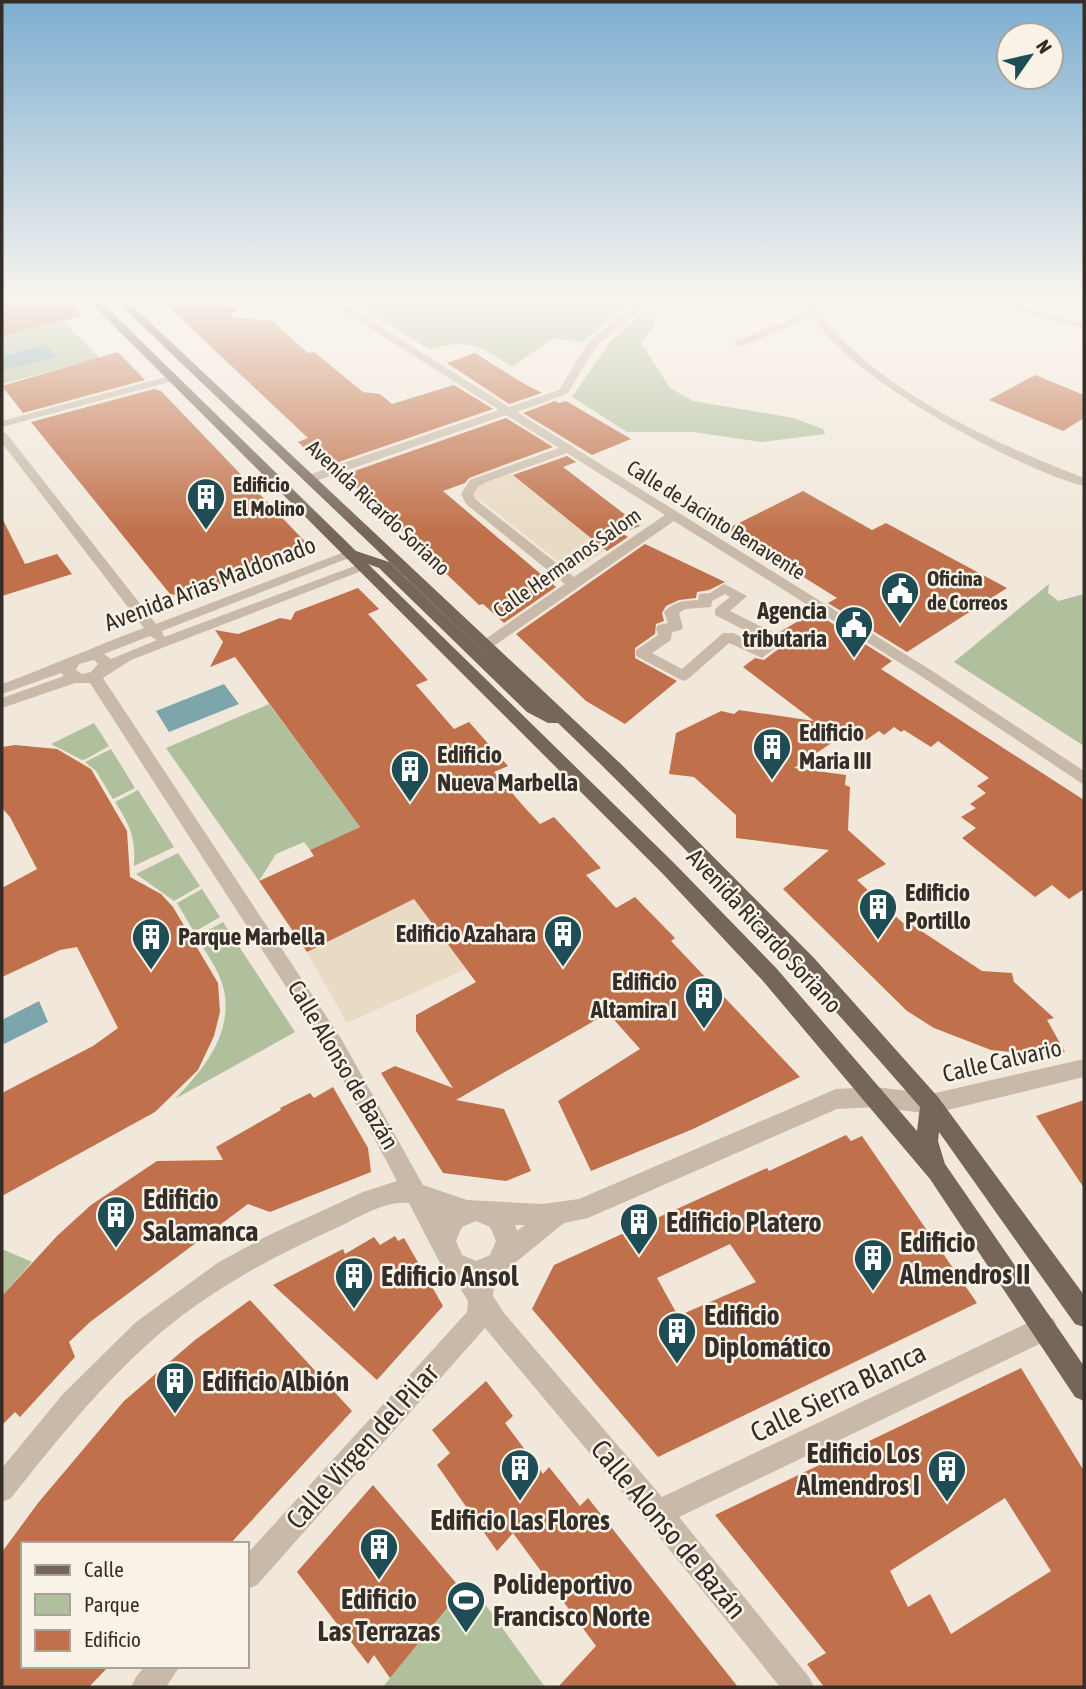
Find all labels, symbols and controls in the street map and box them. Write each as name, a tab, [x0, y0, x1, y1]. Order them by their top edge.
north arrow	[995, 21, 1065, 91]
text: N	[1032, 36, 1056, 57]
street label: Avenida Ricardo Soriano	[302, 435, 455, 580]
street label: Calle de Jacinto Benavente	[623, 454, 810, 584]
place label: Edificio El Molino	[233, 472, 305, 520]
building icon: Edificio El Molino	[185, 476, 227, 531]
street label: Calle Hermanos Salom	[488, 502, 645, 622]
street label: Avenida Arias Maldonado	[100, 531, 319, 636]
place label: Oficina de Correos	[927, 566, 1008, 614]
public building icon: Oficina de Correos	[879, 570, 921, 625]
place label: Agencia tributaria	[742, 597, 827, 652]
public building icon: Agencia tributaria	[833, 604, 875, 659]
place label: Edificio Maria III	[799, 719, 872, 774]
building icon: Edificio Maria III	[751, 726, 793, 781]
place label: Edificio Nueva Marbella	[437, 741, 578, 796]
building icon: Edificio Nueva Marbella	[389, 748, 431, 803]
street label: Avenida Ricardo Soriano	[682, 843, 847, 1018]
place label: Edificio Portillo	[905, 879, 971, 934]
building icon: Edificio Portillo	[857, 886, 899, 941]
building icon: Edificio Azahara	[542, 913, 584, 968]
building icon: Parque Marbella	[130, 916, 172, 971]
place label: Edificio Azahara	[396, 920, 536, 947]
place label: Parque Marbella	[178, 923, 325, 950]
place label: Edificio Altamira I	[590, 968, 677, 1023]
building icon: Edificio Altamira I	[683, 975, 725, 1030]
street label: Calle Alonso de Bazán	[282, 976, 404, 1154]
street label: Calle Calvario	[940, 1034, 1064, 1087]
place label: Edificio Salamanca	[143, 1183, 258, 1247]
building icon: Edificio Salamanca	[95, 1194, 137, 1249]
building icon: Edificio Platero	[618, 1201, 660, 1256]
place label: Edificio Platero	[666, 1206, 822, 1238]
place label: Edificio Almendros II	[899, 1226, 1030, 1290]
building icon: Edificio Almendros II	[852, 1237, 894, 1292]
building icon: Edificio Ansol	[333, 1255, 375, 1310]
place label: Edificio Ansol	[381, 1260, 519, 1292]
place label: Edificio Diplomático	[704, 1299, 831, 1363]
building icon: Edificio Diplomático	[656, 1310, 698, 1365]
street label: Calle Sierra Blanca	[745, 1336, 931, 1448]
street label: Calle Virgen del Pilar	[279, 1356, 445, 1535]
building icon: Edificio Albión	[154, 1360, 196, 1415]
place label: Edificio Albión	[202, 1365, 349, 1397]
street label: Calle Alonso de Bazán	[585, 1433, 753, 1625]
place label: Edificio Los Almendros I	[796, 1437, 920, 1501]
building icon: Edificio Las Flores	[499, 1447, 541, 1502]
building icon: Edificio Los Almendros I	[926, 1448, 968, 1503]
place label: Edificio Las Flores	[430, 1504, 610, 1536]
building icon: Edificio Las Terrazas	[358, 1526, 400, 1581]
legend	[21, 1542, 248, 1668]
text: Calle	[84, 1557, 124, 1581]
place label: Polideportivo Francisco Norte	[493, 1568, 650, 1632]
sports icon: Polideportivo Francisco Norte	[445, 1579, 487, 1634]
place label: Edificio Las Terrazas	[318, 1583, 441, 1647]
text: Parque	[84, 1592, 139, 1616]
text: Edificio	[84, 1627, 141, 1651]

